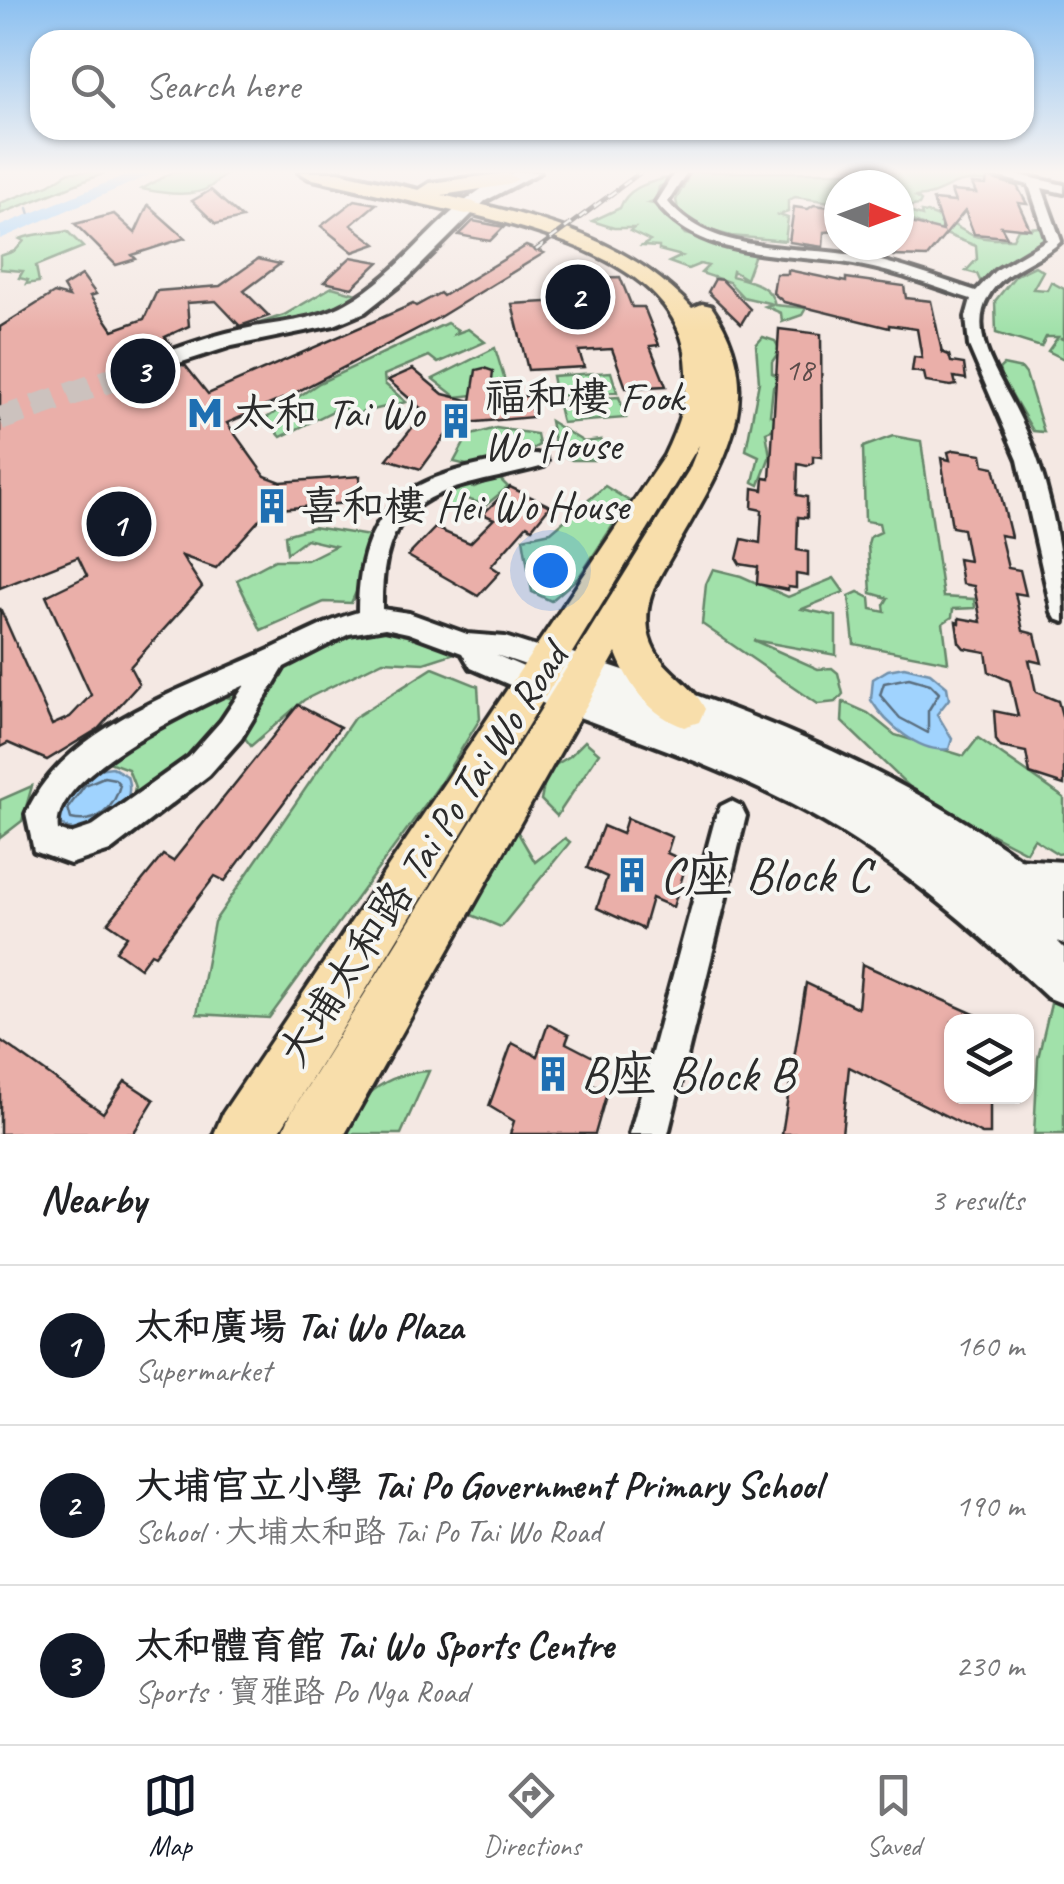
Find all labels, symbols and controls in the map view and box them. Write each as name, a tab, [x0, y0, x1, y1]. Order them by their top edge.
search box	[30, 30, 1034, 140]
icon: search	[65, 58, 120, 113]
text: Search here	[145, 62, 300, 109]
north arrow	[824, 170, 914, 260]
pin: 2	[546, 260, 610, 334]
pin: 3	[110, 334, 176, 408]
house number: 18	[785, 349, 816, 390]
place label: 福和樓 Fook Wo House	[484, 371, 687, 472]
place label: 太和 Tai Wo	[233, 387, 426, 440]
metro station icon: 太和 Tai Wo	[186, 394, 224, 432]
building icon: 福和樓 Fook Wo House	[437, 402, 475, 440]
place label: 喜和樓 Hei Wo House	[300, 480, 631, 533]
pin: 1	[86, 486, 152, 562]
building icon: 喜和樓 Hei Wo House	[253, 487, 291, 525]
your location	[525, 545, 576, 596]
street label: 大埔太和路 Tai Po Tai Wo Road	[267, 628, 583, 1076]
place label: C座 Block C	[660, 844, 876, 907]
building icon: C座 Block C	[613, 856, 651, 894]
map controls	[944, 1014, 1034, 1104]
button: layers	[944, 1014, 1034, 1104]
place label: B座 Block B	[581, 1043, 799, 1106]
building icon: B座 Block B	[534, 1055, 572, 1093]
text: Nearby	[40, 1173, 146, 1226]
text: 3 results	[930, 1179, 1024, 1220]
text: 太和廣場 Tai Wo Plaza	[135, 1303, 463, 1350]
text: 1	[65, 1325, 80, 1366]
text: 160 m	[955, 1325, 1024, 1366]
text: Supermarket	[135, 1350, 271, 1391]
text: 大埔官立小學 Tai Po Government Primary School	[135, 1462, 821, 1509]
text: 2	[65, 1485, 80, 1526]
text: 190 m	[955, 1485, 1024, 1526]
text: School · 大埔太和路 Tai Po Tai Wo Road	[135, 1511, 601, 1552]
text: 太和體育館 Tai Wo Sports Centre	[135, 1622, 613, 1669]
text: 3	[65, 1645, 80, 1686]
text: 230 m	[955, 1645, 1024, 1686]
text: Sports · 寶雅路 Po Nga Road	[135, 1671, 469, 1712]
tab: Map	[143, 1768, 198, 1863]
tab: Directions	[483, 1768, 581, 1863]
tab: Saved	[866, 1768, 921, 1863]

